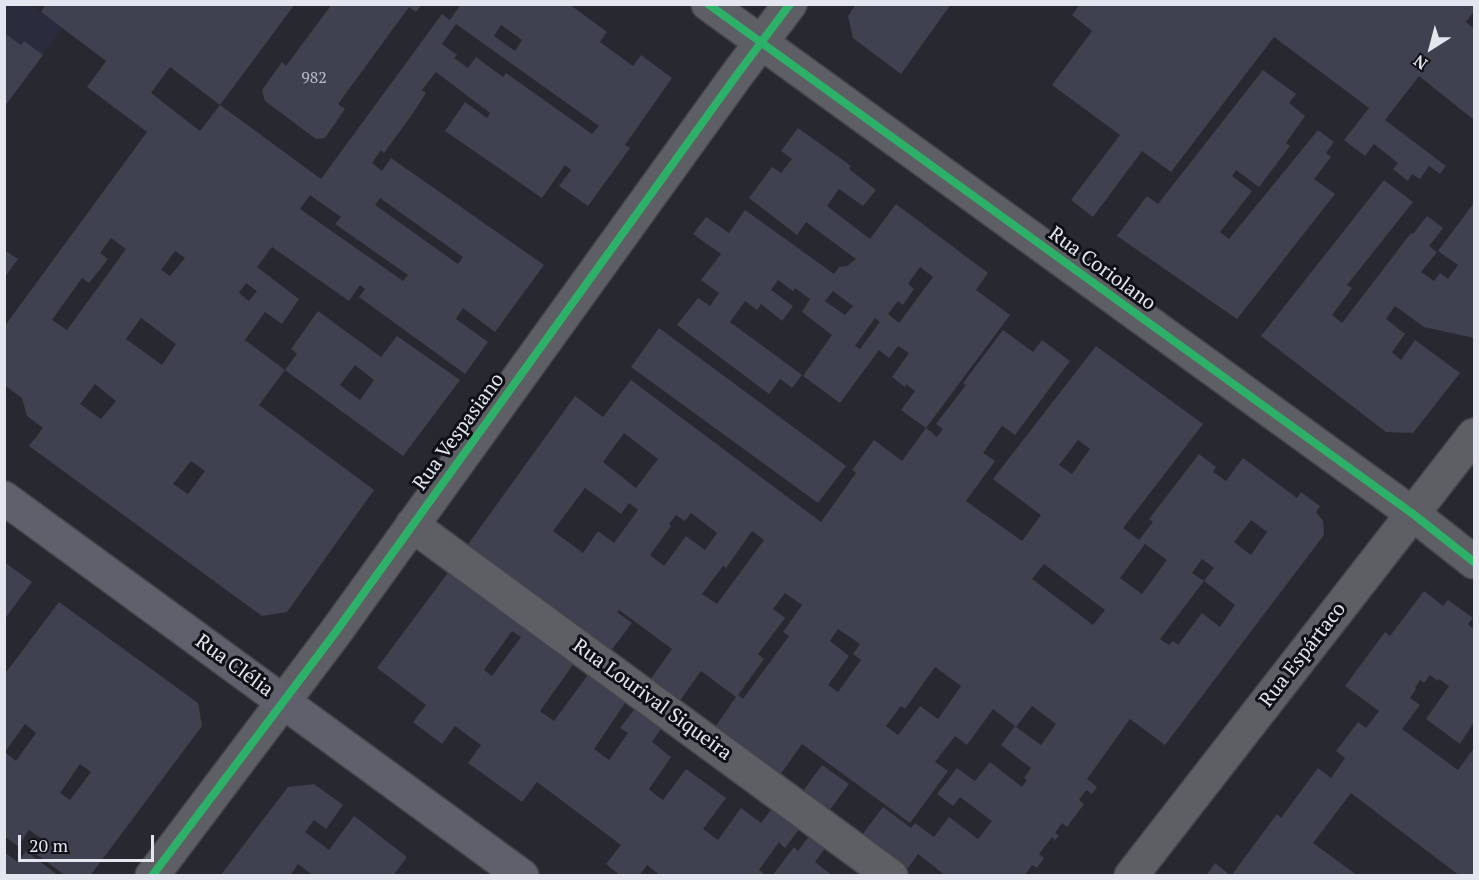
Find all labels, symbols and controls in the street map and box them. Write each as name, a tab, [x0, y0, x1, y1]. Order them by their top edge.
north arrow	[1401, 18, 1461, 78]
text: N	[1409, 50, 1432, 75]
house number: 982	[301, 68, 327, 88]
street label: Rua Coriolano	[1044, 222, 1160, 316]
street label: Rua Vespasiano	[408, 369, 510, 495]
street label: Rua Espártaco	[1255, 598, 1351, 712]
street label: Rua Clélia	[190, 630, 278, 702]
street label: Rua Lourival Siqueira	[568, 634, 736, 766]
scale bar	[21, 823, 158, 861]
text: 20 m	[29, 833, 68, 857]

